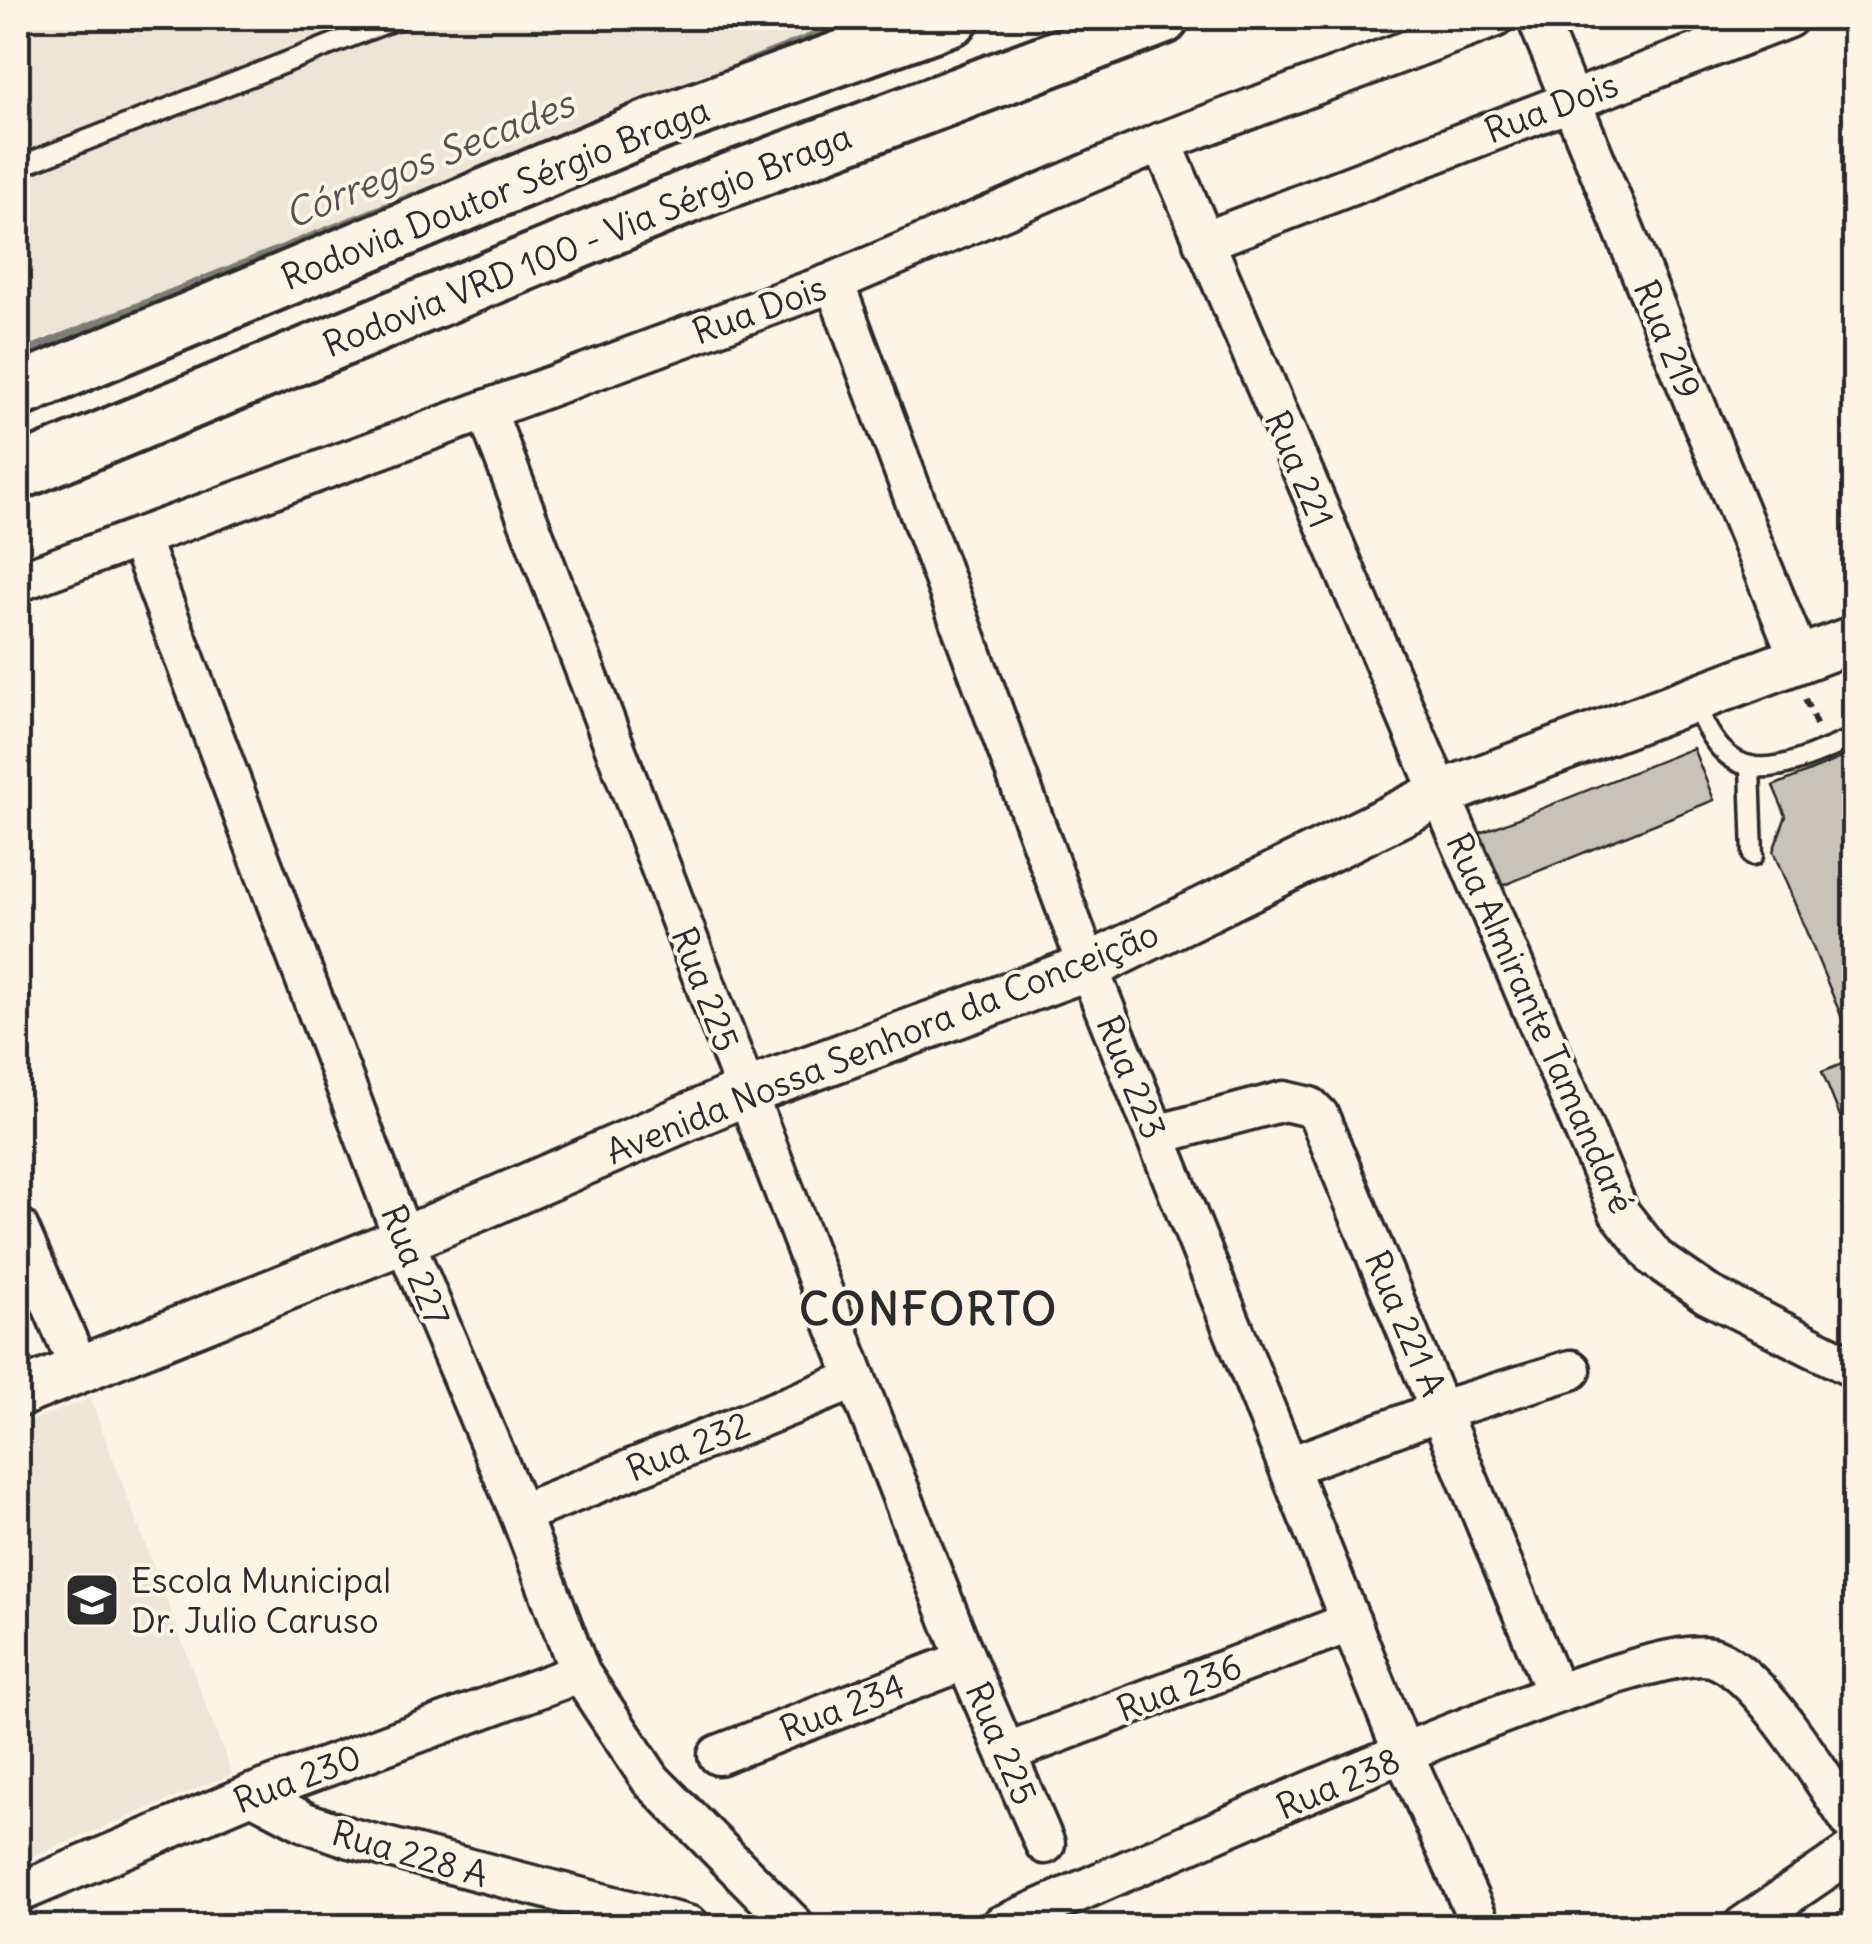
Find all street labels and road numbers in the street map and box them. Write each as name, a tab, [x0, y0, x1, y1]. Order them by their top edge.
street label: Rua Dois	[1478, 62, 1624, 152]
street label: Rodovia Doutor Sérgio Braga	[275, 87, 715, 299]
street label: Rodovia VRD 100 - Via Sérgio Braga	[316, 114, 858, 366]
street label: Rua Dois	[686, 265, 832, 353]
street label: Rua 219	[1624, 273, 1712, 405]
street label: Rua 221	[1256, 404, 1344, 534]
street label: Rua Almirante Tamandaré	[1437, 826, 1645, 1220]
street label: Avenida Nossa Senhora da Conceição	[599, 911, 1165, 1173]
street label: Rua 225	[662, 921, 750, 1057]
street label: Rua 223	[1087, 1009, 1177, 1145]
street label: Rua 227	[372, 1198, 460, 1332]
street label: Rua 221 A	[1356, 1244, 1456, 1402]
street label: Rua 232	[620, 1401, 756, 1491]
street label: Rua 236	[1110, 1643, 1248, 1731]
street label: Rua 234	[773, 1663, 911, 1751]
street label: Rua 225	[957, 1675, 1047, 1811]
street label: Rua 230	[227, 1734, 367, 1822]
street label: Rua 238	[1270, 1737, 1406, 1829]
street label: Rua 228 A	[327, 1810, 493, 1896]

